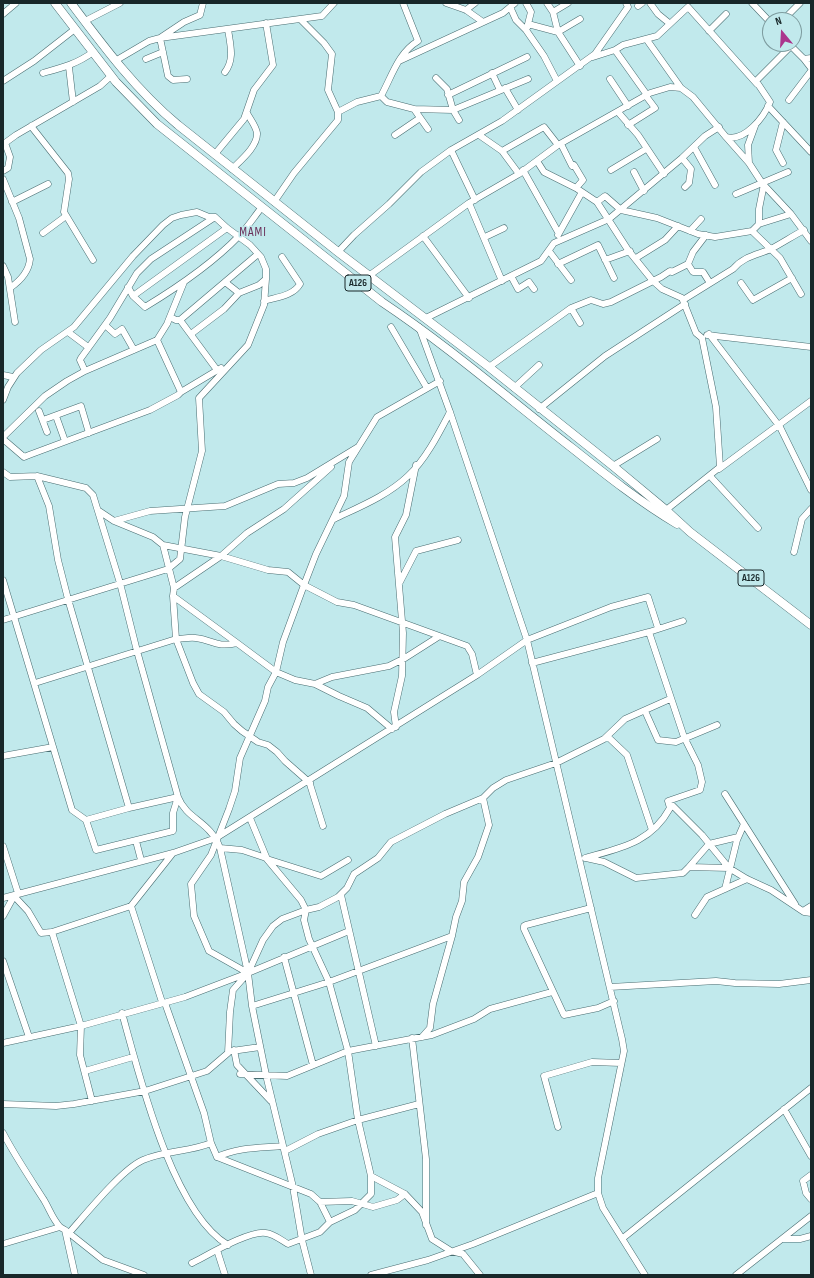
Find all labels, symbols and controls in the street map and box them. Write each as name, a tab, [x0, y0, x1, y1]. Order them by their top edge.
north arrow	[762, 12, 802, 52]
text: N	[774, 14, 783, 28]
district label: MAMI	[239, 225, 267, 241]
road number: A126	[345, 275, 371, 291]
road number: A126	[738, 570, 764, 586]

